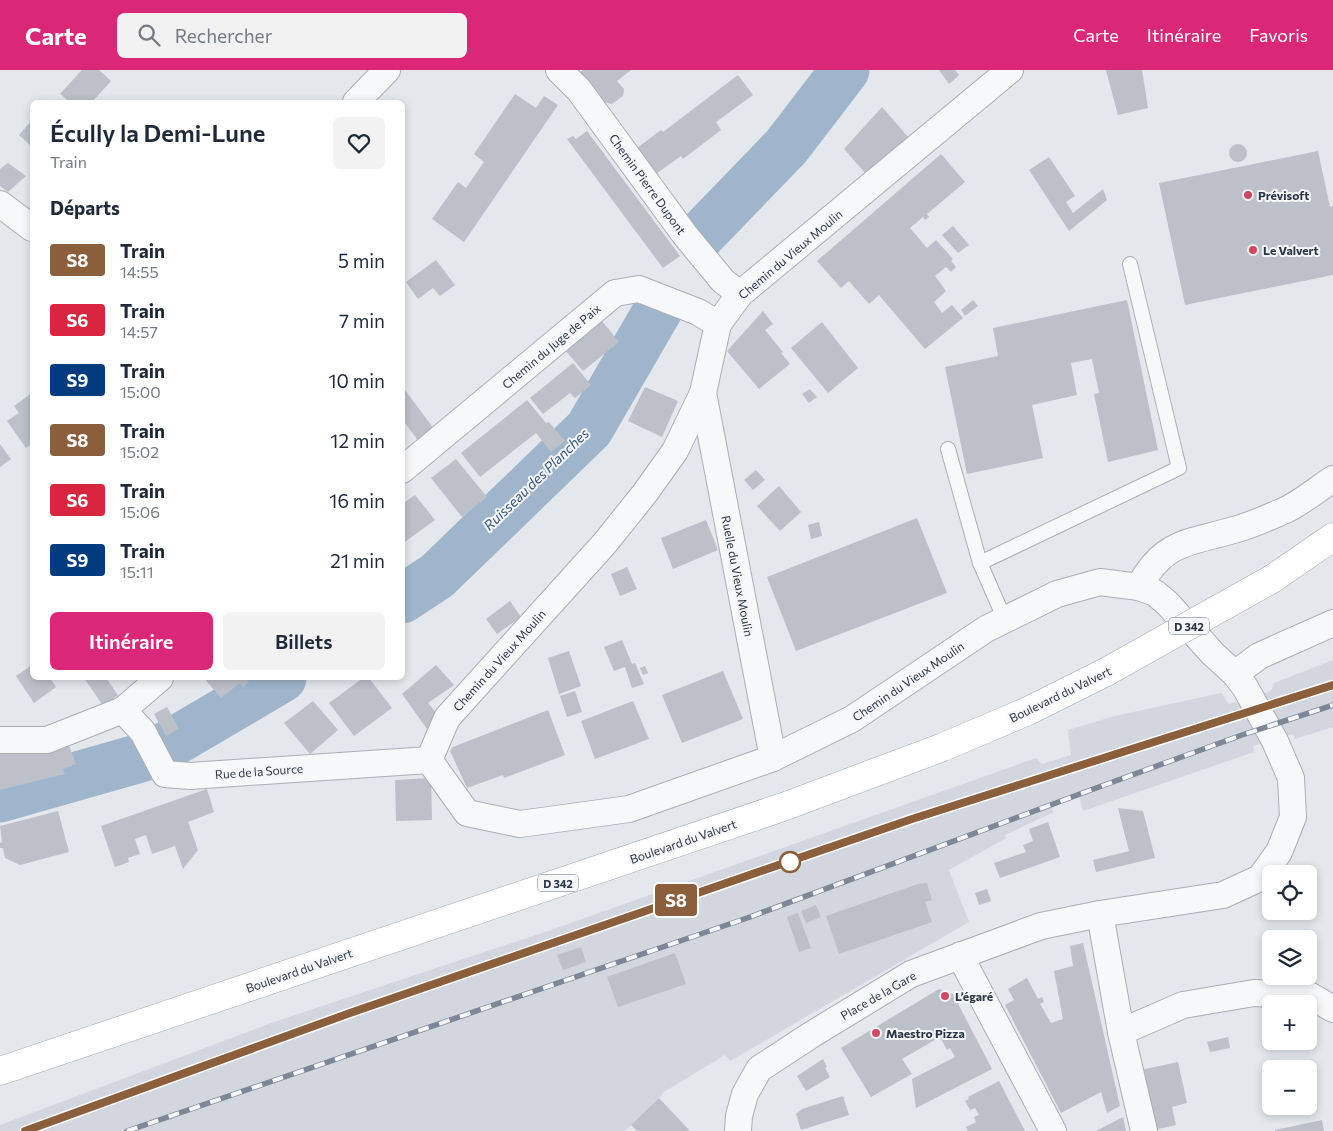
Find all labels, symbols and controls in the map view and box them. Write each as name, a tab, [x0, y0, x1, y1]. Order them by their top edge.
search box	[117, 13, 467, 58]
text: Carte	[25, 21, 87, 50]
icon: search	[135, 21, 163, 49]
text: Rechercher	[175, 24, 272, 47]
text: Carte	[1073, 24, 1119, 46]
text: Itinéraire	[1147, 24, 1221, 46]
text: Favoris	[1249, 24, 1308, 46]
button: heart	[333, 117, 385, 169]
text: Écully la Demi-Lune	[50, 118, 265, 147]
street label: Chemin Pierre Dupont	[607, 131, 689, 237]
text: Train	[50, 152, 87, 171]
place label: Prévisoft	[1258, 188, 1309, 202]
marker: Prévisoft	[1242, 189, 1254, 201]
text: Départs	[50, 196, 120, 219]
street label: Chemin du Vieux Moulin	[735, 206, 845, 302]
text: Train	[120, 239, 165, 262]
place label: Le Valvert	[1263, 243, 1319, 257]
marker: Le Valvert	[1247, 244, 1259, 256]
text: S8	[67, 249, 88, 271]
text: 5 min	[338, 249, 385, 272]
text: 14:55	[120, 262, 159, 281]
text: Train	[120, 299, 165, 322]
street label: Chemin du Juge de Paix	[499, 300, 604, 392]
text: S6	[67, 309, 88, 331]
text: 7 min	[339, 309, 385, 332]
text: 14:57	[120, 322, 158, 341]
text: Train	[120, 359, 165, 382]
text: S9	[67, 369, 88, 391]
text: 10 min	[328, 369, 385, 392]
text: 15:00	[120, 382, 161, 401]
text: Train	[120, 419, 165, 442]
water label: Ruisseau des Planches	[480, 424, 592, 534]
text: S8	[67, 429, 88, 451]
text: 12 min	[330, 429, 385, 452]
text: 15:02	[120, 442, 159, 461]
text: Train	[120, 479, 165, 502]
text: S6	[67, 489, 88, 511]
text: 16 min	[329, 489, 385, 512]
text: 15:06	[120, 502, 160, 521]
street label: Ruelle du Vieux Moulin	[719, 514, 757, 638]
text: Train	[120, 539, 165, 562]
text: S9	[67, 549, 88, 571]
text: 21 min	[330, 549, 385, 572]
text: 15:11	[120, 562, 154, 581]
street label: Chemin du Vieux Moulin	[450, 606, 548, 714]
button: Itinéraire	[50, 612, 213, 670]
button: Billets	[223, 612, 385, 670]
road number: D 342	[1169, 618, 1209, 634]
street label: Chemin du Vieux Moulin	[850, 638, 966, 724]
street label: Boulevard du Valvert	[1007, 663, 1113, 725]
street label: Rue de la Source	[214, 761, 304, 781]
street label: Boulevard du Valvert	[628, 816, 738, 866]
unlabelled marker	[779, 851, 801, 873]
map controls	[1262, 865, 1317, 1115]
button: locate	[1262, 865, 1317, 920]
road number: D 342	[538, 874, 578, 891]
line badge: S8	[654, 884, 698, 916]
text: S8	[665, 889, 687, 911]
button: layers	[1262, 930, 1317, 985]
street label: Boulevard du Valvert	[244, 945, 354, 995]
street label: Place de la Gare	[838, 968, 918, 1022]
place label: L’égaré	[955, 989, 993, 1003]
marker: L’égaré	[939, 990, 951, 1002]
button: +	[1262, 995, 1317, 1050]
place label: Maestro Pizza	[886, 1026, 965, 1040]
marker: Maestro Pizza	[870, 1027, 882, 1039]
button: −	[1262, 1060, 1317, 1115]

